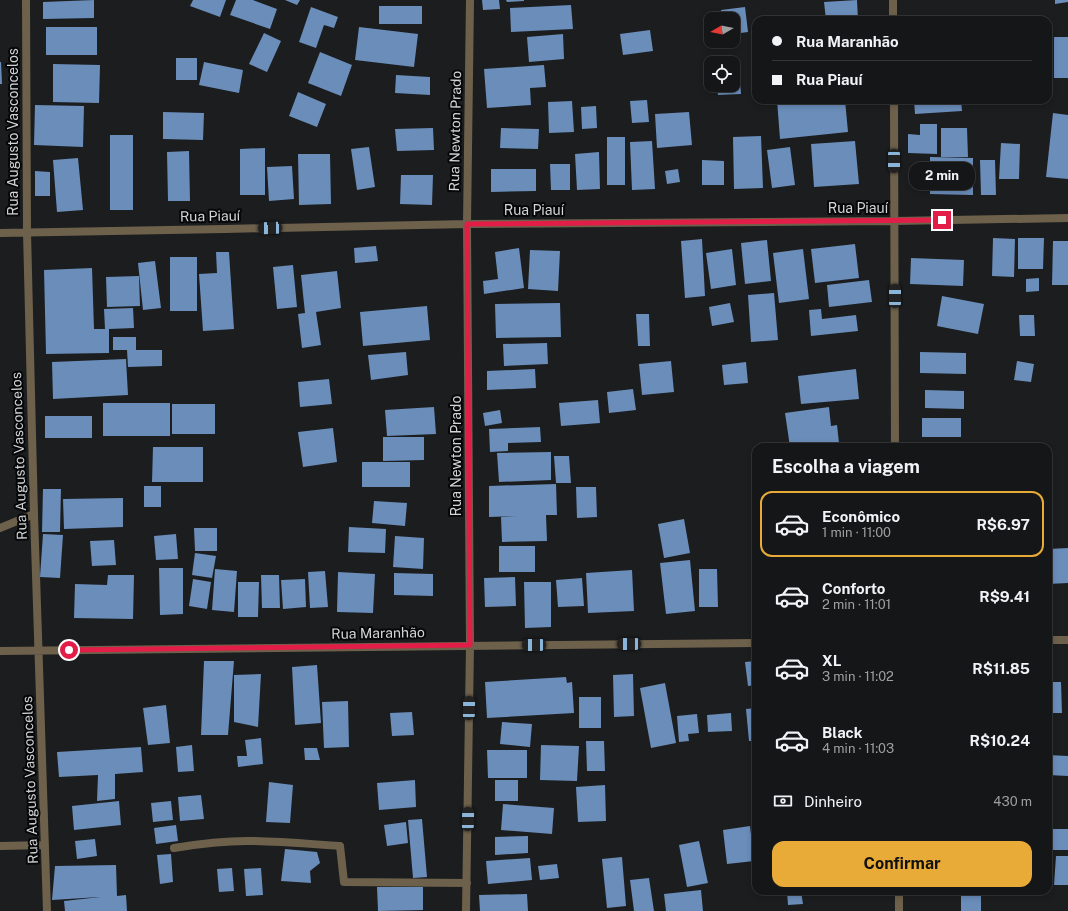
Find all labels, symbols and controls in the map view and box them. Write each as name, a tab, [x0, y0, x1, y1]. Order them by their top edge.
north arrow	[704, 12, 740, 48]
map controls	[704, 12, 740, 92]
text: Rua Maranhão	[796, 33, 899, 50]
street label: Rua Augusto Vasconcelos	[5, 48, 21, 216]
button: locate	[704, 56, 740, 92]
street label: Rua Newton Prado	[446, 70, 464, 191]
text: Rua Piauí	[796, 71, 862, 88]
car	[888, 149, 900, 173]
callout: 2 min	[909, 162, 975, 190]
text: 2 min	[925, 168, 959, 183]
street label: Rua Piauí	[828, 200, 889, 216]
street label: Rua Piauí	[504, 202, 565, 218]
street label: Rua Piauí	[180, 207, 241, 225]
route end	[933, 211, 951, 229]
car	[258, 222, 282, 234]
car	[889, 284, 901, 308]
street label: Rua Augusto Vasconcelos	[8, 372, 30, 540]
street label: Rua Newton Prado	[448, 396, 464, 516]
text: Escolha a viagem	[772, 456, 920, 477]
icon: car	[774, 506, 810, 542]
text: Econômico	[822, 508, 900, 525]
text: R$6.97	[976, 516, 1030, 533]
text: 1 min · 11:00	[822, 525, 891, 540]
icon: car	[774, 578, 810, 614]
text: Conforto	[822, 580, 885, 597]
text: R$9.41	[979, 588, 1030, 605]
text: 2 min · 11:01	[822, 597, 891, 612]
street label: Rua Maranhão	[331, 624, 425, 642]
car	[617, 638, 641, 650]
car	[522, 639, 546, 651]
route start	[60, 641, 78, 659]
icon: car	[774, 650, 810, 686]
text: XL	[822, 652, 841, 669]
text: R$11.85	[972, 660, 1030, 677]
text: 3 min · 11:02	[822, 669, 894, 684]
street label: Rua Augusto Vasconcelos	[19, 696, 41, 864]
car	[463, 696, 475, 720]
icon: car	[774, 722, 810, 758]
text: Black	[822, 724, 862, 741]
text: R$10.24	[970, 732, 1030, 749]
text: 4 min · 11:03	[822, 741, 894, 756]
icon: cash	[772, 790, 794, 812]
text: Dinheiro	[804, 793, 862, 810]
text: 430 m	[993, 794, 1032, 809]
car	[462, 807, 474, 831]
button: Confirmar	[772, 841, 1032, 887]

